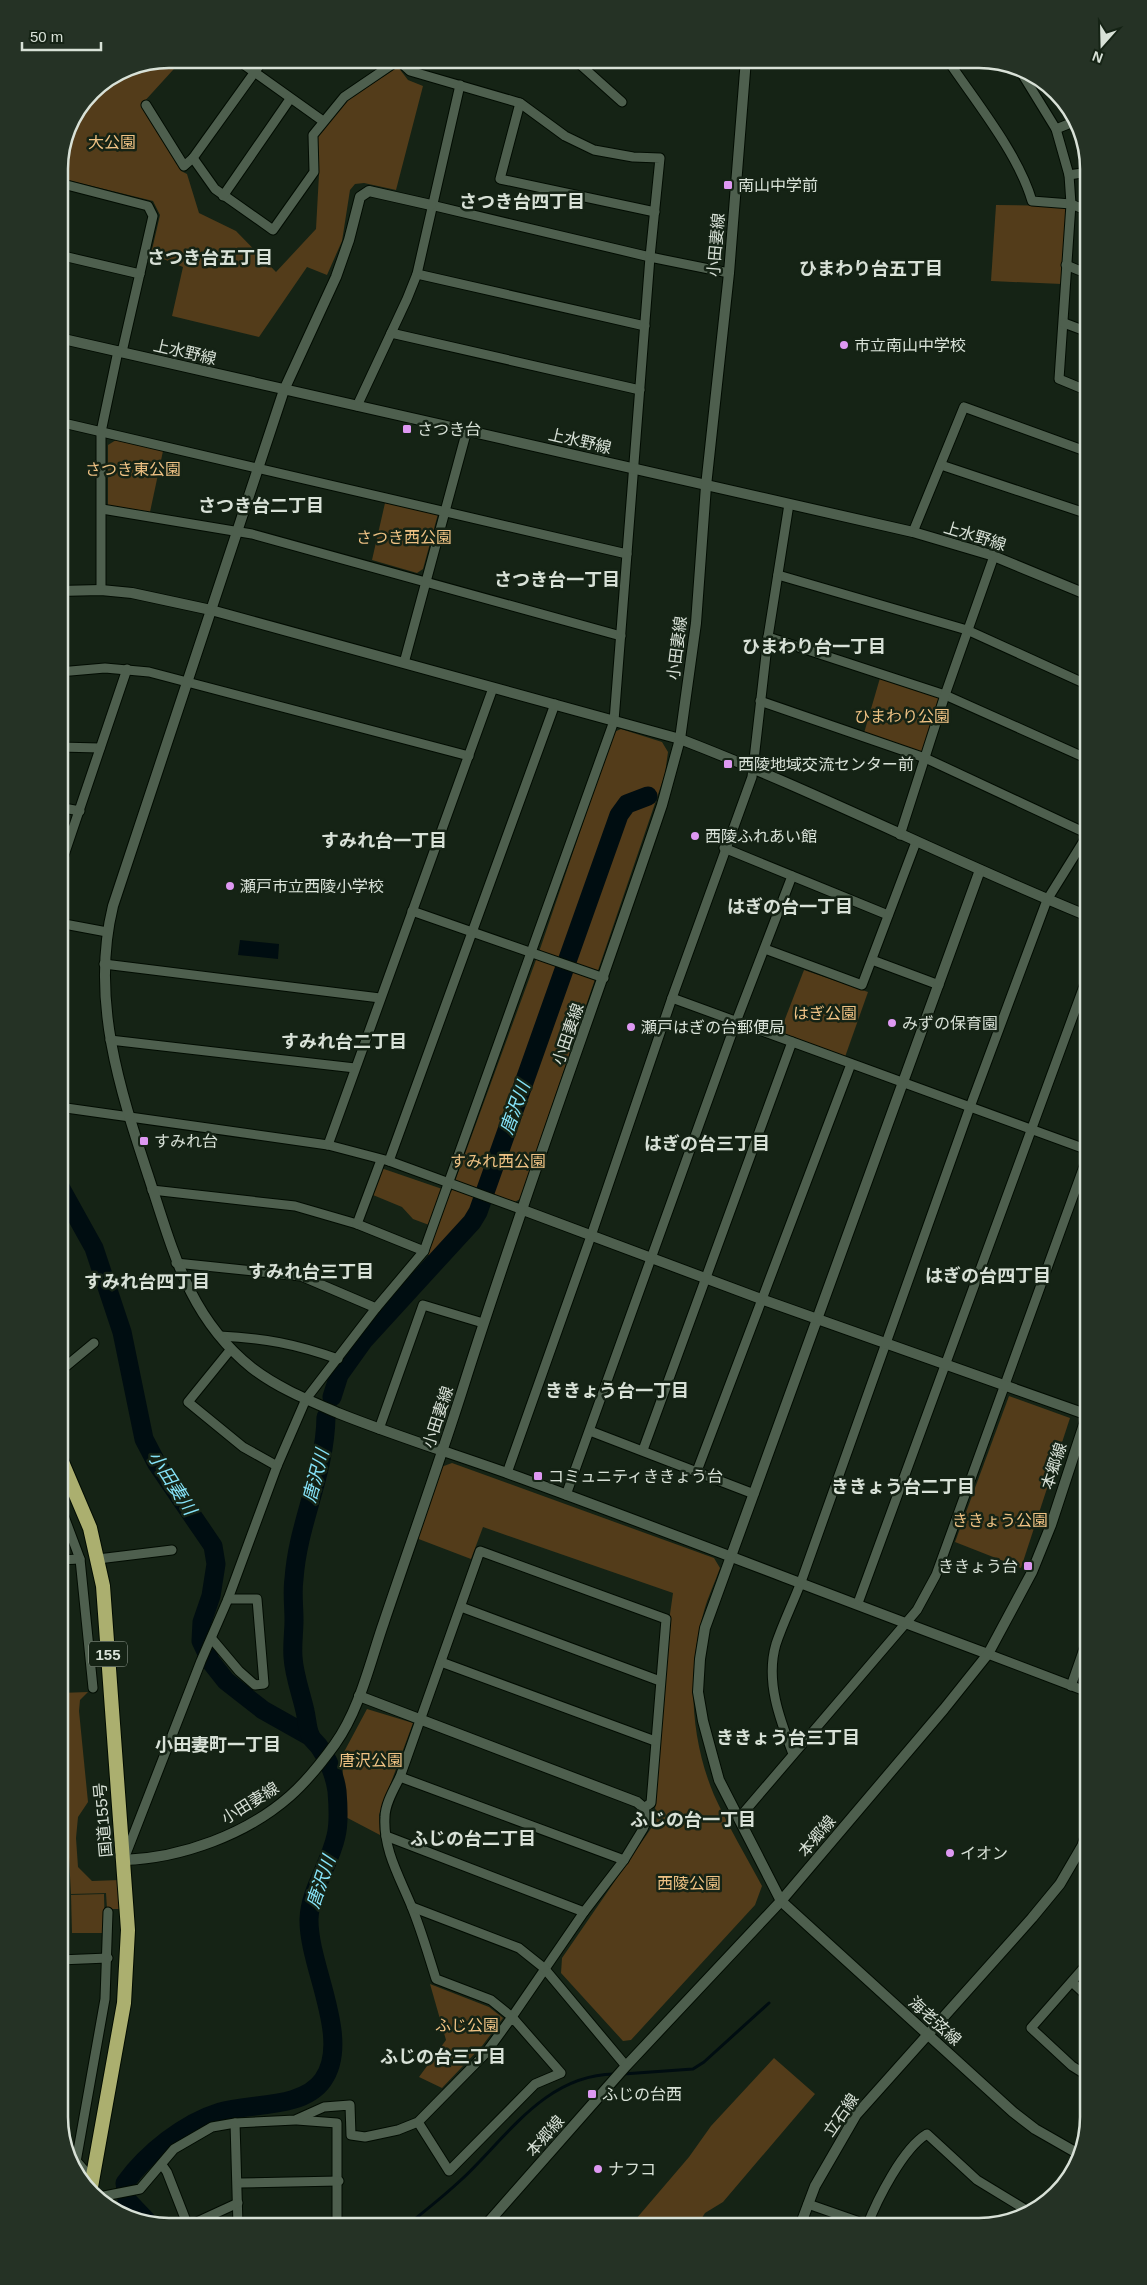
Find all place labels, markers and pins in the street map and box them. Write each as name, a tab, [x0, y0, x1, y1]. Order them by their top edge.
place label: 南山中学前	[738, 177, 818, 194]
marker: 南山中学前	[722, 179, 734, 191]
place label: 市立南山中学校	[854, 337, 966, 354]
marker: 市立南山中学校	[838, 339, 850, 351]
place label: さつき台	[417, 421, 481, 438]
marker: さつき台	[401, 423, 413, 435]
place label: 西陵地域交流センター前	[738, 756, 914, 773]
marker: 西陵地域交流センター前	[722, 758, 734, 770]
place label: 西陵ふれあい館	[705, 828, 817, 845]
marker: 西陵ふれあい館	[689, 830, 701, 842]
place label: 瀬戸市立西陵小学校	[240, 878, 384, 895]
marker: 瀬戸市立西陵小学校	[224, 880, 236, 892]
place label: みずの保育園	[902, 1015, 998, 1032]
marker: みずの保育園	[886, 1017, 898, 1029]
place label: 瀬戸はぎの台郵便局	[641, 1019, 785, 1036]
marker: 瀬戸はぎの台郵便局	[625, 1021, 637, 1033]
place label: すみれ台	[154, 1133, 218, 1150]
marker: すみれ台	[138, 1135, 150, 1147]
place label: コミュニティききょう台	[548, 1468, 723, 1485]
marker: コミュニティききょう台	[532, 1470, 544, 1482]
place label: ききょう台	[938, 1558, 1018, 1575]
marker: ききょう台	[1022, 1560, 1034, 1572]
place label: イオン	[960, 1845, 1008, 1862]
marker: イオン	[944, 1847, 956, 1859]
place label: ふじの台西	[602, 2086, 682, 2103]
marker: ふじの台西	[586, 2088, 598, 2100]
place label: ナフコ	[608, 2161, 656, 2178]
marker: ナフコ	[592, 2163, 604, 2175]

